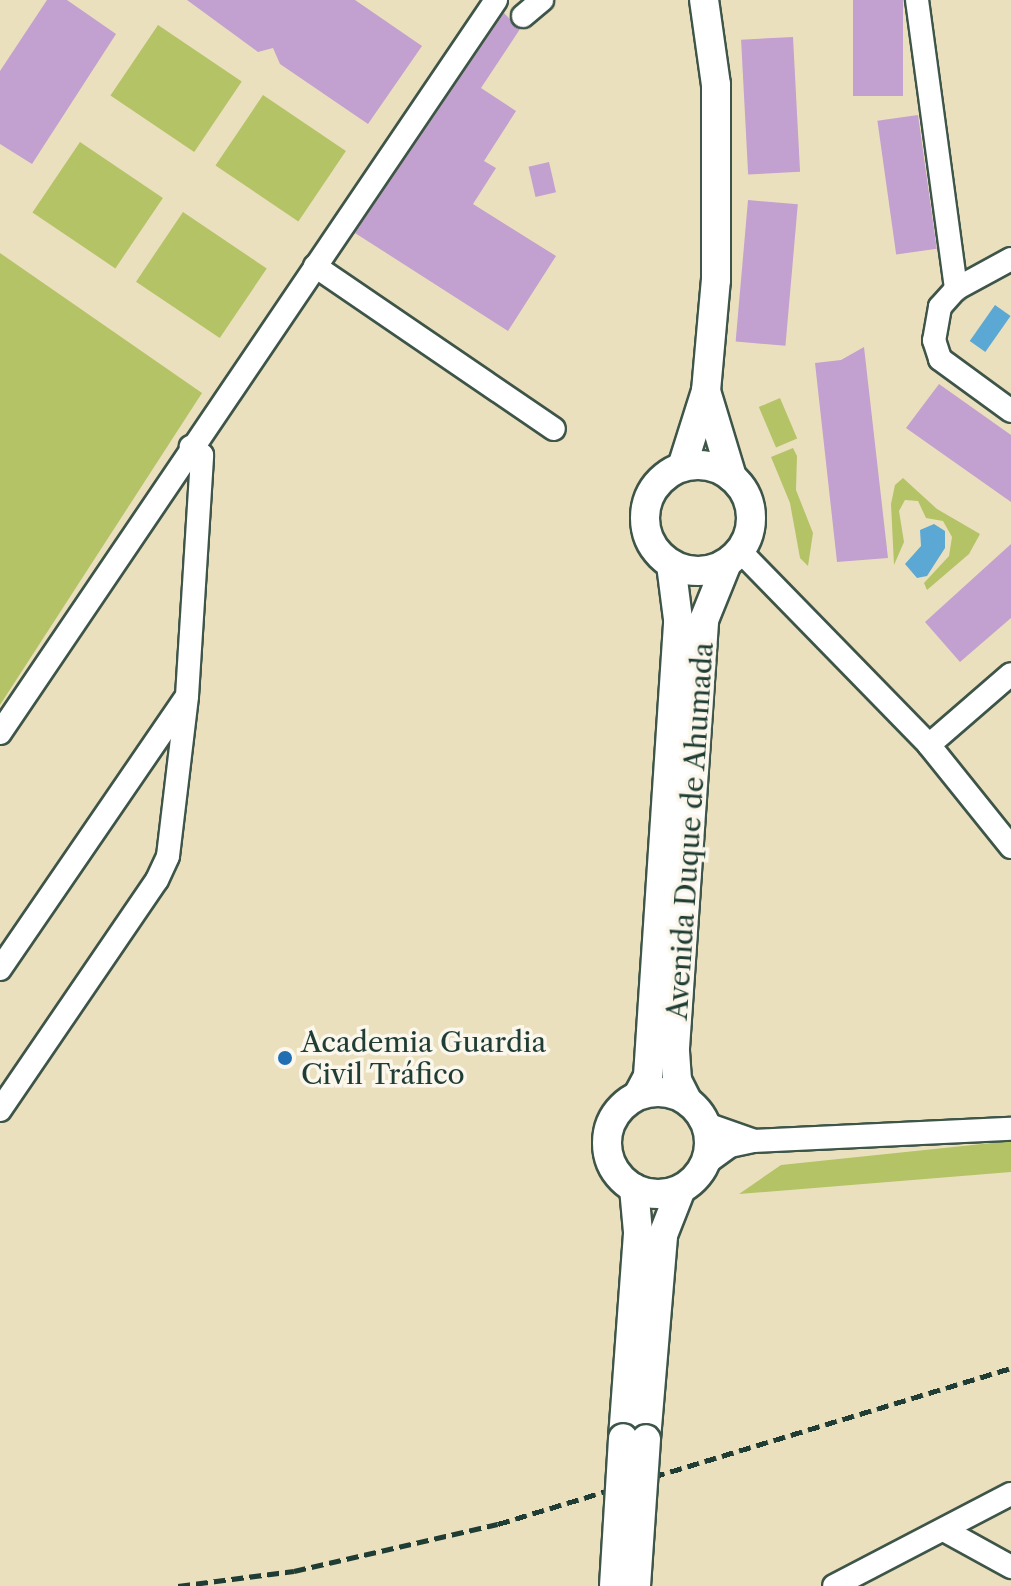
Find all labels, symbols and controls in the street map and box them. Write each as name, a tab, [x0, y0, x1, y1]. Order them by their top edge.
street label: Avenida Duque de Ahumada	[660, 640, 720, 1022]
place label: Academia Guardia Civil Tráfico	[301, 1025, 547, 1091]
marker: Academia Guardia Civil Tráfico	[276, 1049, 294, 1067]

